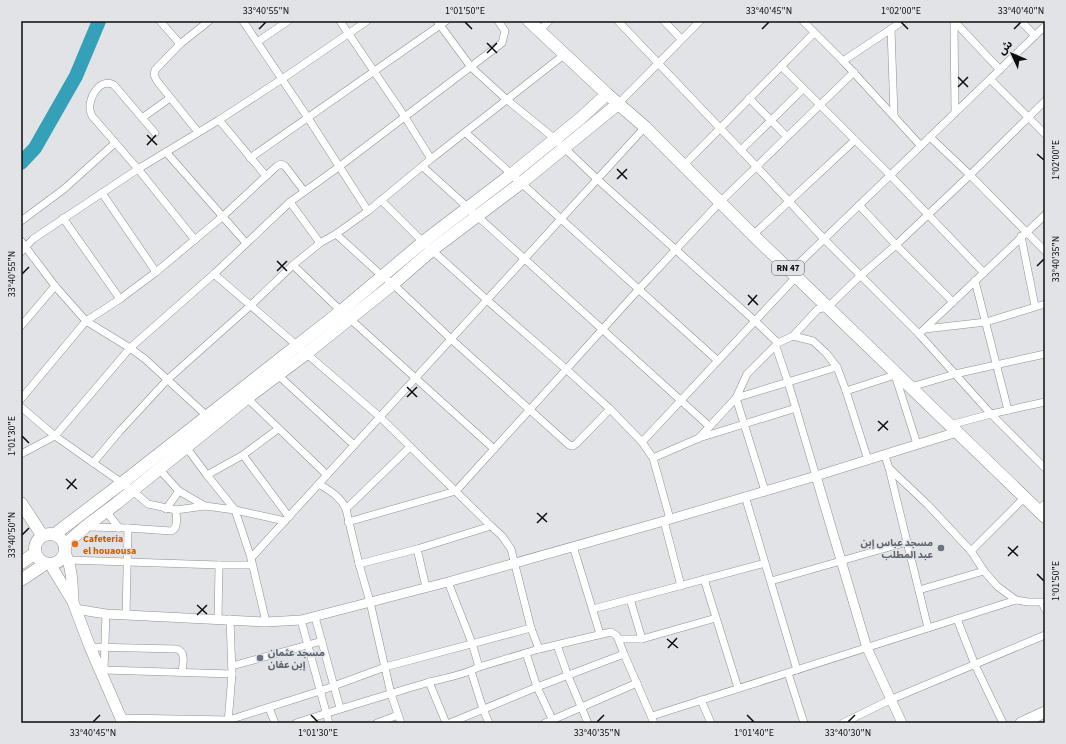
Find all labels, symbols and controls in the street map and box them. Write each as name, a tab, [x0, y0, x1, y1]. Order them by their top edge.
text: 33°40'55"N	[243, 4, 289, 18]
text: 1°01'50"E	[445, 4, 485, 18]
text: 33°40'45"N	[746, 4, 792, 18]
text: 1°02'00"E	[881, 4, 921, 18]
text: 33°40'40"N	[998, 4, 1044, 18]
north arrow	[992, 34, 1032, 74]
text: ش	[995, 37, 1016, 58]
text: 1°02'00"E	[1049, 140, 1063, 180]
text: 33°40'35"N	[1049, 236, 1063, 282]
text: 33°40'55"N	[5, 251, 19, 297]
road number: RN 47	[772, 261, 804, 275]
text: 1°01'30"E	[5, 416, 19, 456]
text: 33°40'50"N	[5, 512, 19, 558]
place label: Cafeteria el houaousa	[83, 532, 136, 558]
place label: مسجد عباس إبن عبد المطلب	[861, 536, 933, 562]
marker: Cafeteria el houaousa	[70, 539, 80, 549]
marker: مسجد عباس إبن عبد المطلب	[936, 543, 946, 553]
text: 1°01'50"E	[1049, 561, 1063, 601]
place label: مسجد عثمان إبن عفان	[268, 646, 325, 672]
marker: مسجد عثمان إبن عفان	[255, 653, 265, 663]
text: 33°40'45"N	[70, 726, 116, 740]
text: 1°01'30"E	[298, 726, 338, 740]
text: 33°40'35"N	[574, 726, 620, 740]
text: 1°01'40"E	[734, 726, 774, 740]
text: 33°40'30"N	[825, 726, 871, 740]

